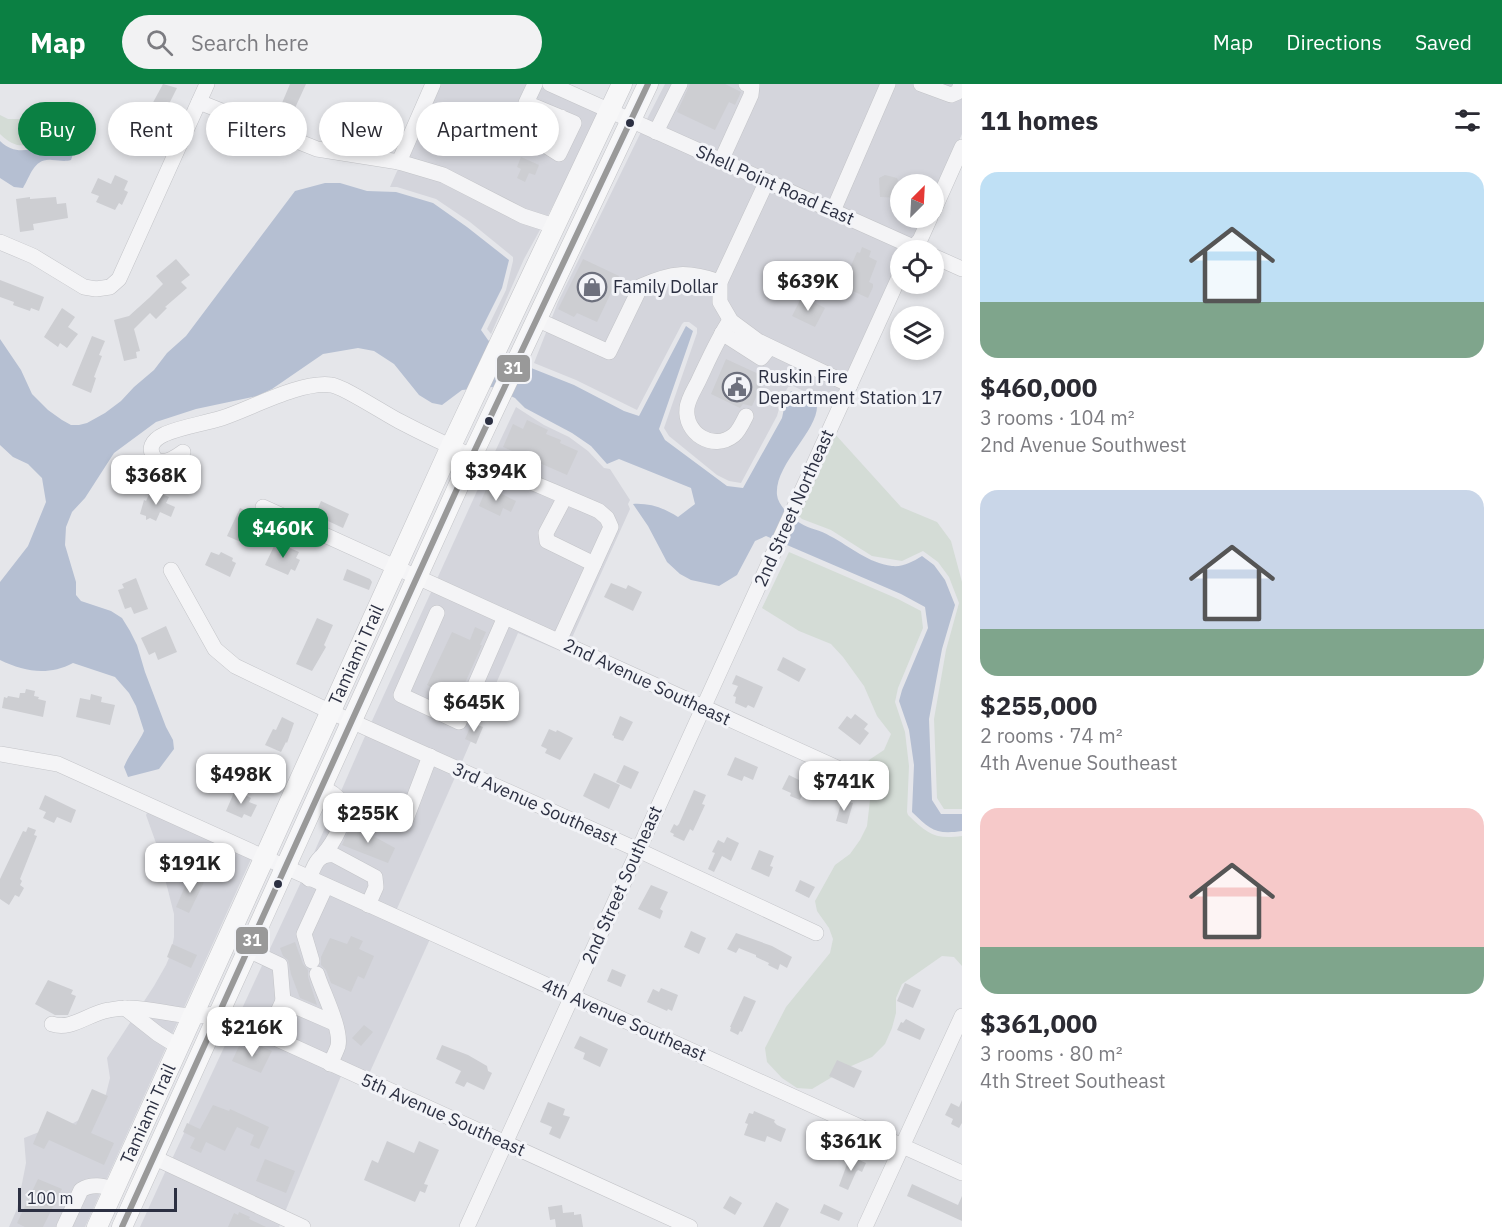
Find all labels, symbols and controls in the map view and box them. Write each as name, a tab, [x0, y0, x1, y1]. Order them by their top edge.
search box	[122, 15, 542, 69]
text: Map	[30, 24, 86, 61]
icon: search	[143, 26, 176, 59]
text: Search here	[191, 28, 309, 57]
text: Map	[1213, 28, 1253, 56]
text: Directions	[1286, 28, 1382, 56]
text: Saved	[1415, 28, 1472, 56]
chip: Buy	[18, 102, 96, 156]
chip: Rent	[108, 102, 194, 156]
chip: Filters	[206, 102, 307, 156]
chip: New	[319, 102, 404, 156]
chip: Apartment	[416, 102, 559, 156]
text: 11 homes	[980, 103, 1098, 137]
icon: filters	[1451, 104, 1484, 137]
unlabelled marker	[624, 117, 636, 129]
street label: Shell Point Road East	[692, 139, 858, 230]
north arrow	[890, 174, 944, 228]
map controls	[890, 174, 944, 360]
icon: home	[1178, 211, 1286, 319]
button: locate	[890, 240, 944, 294]
pin: $639K	[766, 261, 850, 312]
text: $639K	[777, 267, 839, 294]
shop icon: Family Dollar	[576, 271, 608, 303]
place label: Family Dollar	[613, 275, 719, 298]
button: layers	[890, 306, 944, 360]
line badge: 31	[496, 354, 531, 383]
text: 31	[503, 358, 523, 378]
place label: Ruskin Fire Department Station 17	[758, 365, 943, 409]
text: $460,000	[980, 370, 1097, 404]
public building icon: Ruskin Fire Department Station 17	[721, 371, 753, 403]
text: 3 rooms · 104 m²	[980, 404, 1135, 431]
unlabelled marker	[483, 415, 495, 427]
street label: 2nd Street Northeast	[749, 426, 839, 590]
text: 2nd Avenue Southwest	[980, 431, 1187, 458]
pin: $394K	[454, 451, 538, 502]
pin: $368K	[114, 455, 198, 506]
text: $394K	[465, 457, 527, 484]
text: $368K	[125, 461, 187, 488]
pin: $460K	[241, 508, 325, 559]
text: $460K	[252, 514, 314, 541]
icon: home	[1178, 529, 1286, 637]
street label: Tamiami Trail	[323, 601, 389, 709]
street label: 2nd Avenue Southeast	[560, 633, 734, 730]
pin: $645K	[432, 682, 516, 733]
text: $645K	[443, 688, 505, 715]
text: $255,000	[980, 688, 1097, 722]
text: 2 rooms · 74 m²	[980, 722, 1123, 749]
text: 4th Avenue Southeast	[980, 749, 1177, 776]
pin: $498K	[199, 754, 283, 805]
street label: 3rd Avenue Southeast	[449, 757, 621, 850]
text: $498K	[210, 760, 272, 787]
pin: $741K	[802, 761, 886, 812]
text: $741K	[813, 767, 875, 794]
pin: $255K	[326, 793, 410, 844]
text: $255K	[337, 799, 399, 826]
street label: 2nd Street Southeast	[576, 802, 667, 968]
pin: $191K	[148, 843, 232, 894]
icon: home	[1178, 847, 1286, 955]
text: $191K	[159, 849, 221, 876]
unlabelled marker	[272, 878, 284, 890]
line badge: 31	[235, 926, 269, 955]
text: 31	[242, 930, 262, 950]
street label: 4th Avenue Southeast	[538, 973, 710, 1066]
text: $361,000	[980, 1006, 1097, 1040]
pin: $216K	[210, 1007, 294, 1058]
text: $216K	[221, 1013, 283, 1040]
text: 3 rooms · 80 m²	[980, 1040, 1123, 1067]
street label: Tamiami Trail	[115, 1060, 181, 1168]
text: 4th Street Southeast	[980, 1067, 1166, 1094]
street label: 5th Avenue Southeast	[357, 1068, 529, 1161]
pin: $361K	[809, 1121, 893, 1172]
text: $361K	[820, 1127, 882, 1154]
scale bar	[18, 1185, 177, 1212]
text: 100 m	[27, 1188, 74, 1208]

